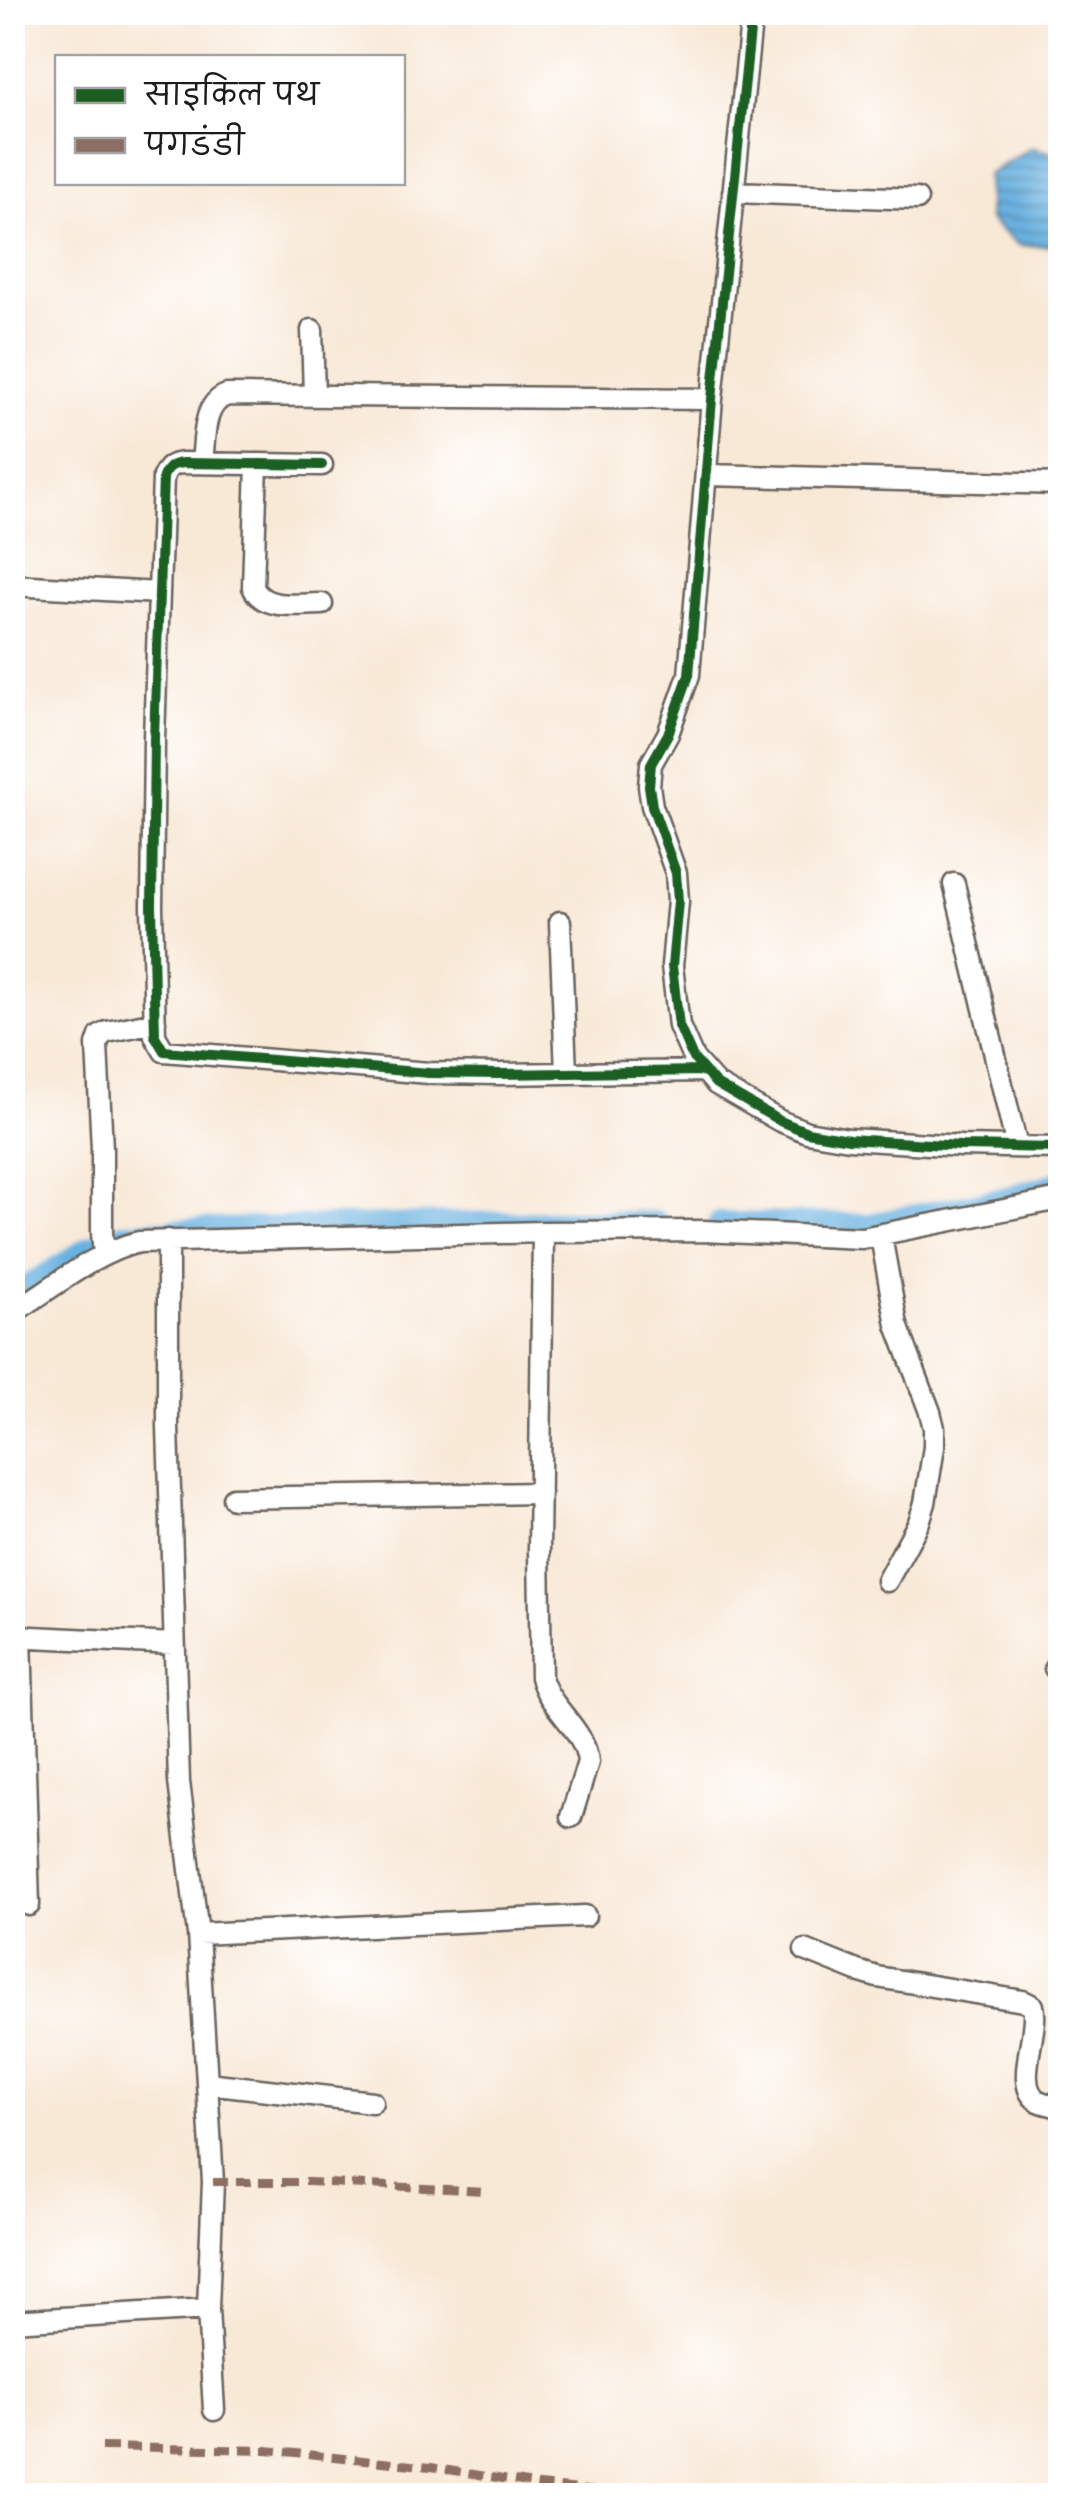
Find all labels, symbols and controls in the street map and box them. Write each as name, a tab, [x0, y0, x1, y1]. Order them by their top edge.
legend	[55, 55, 405, 185]
text: साइकिल पथ	[143, 72, 321, 113]
text: पगडंडी	[143, 122, 246, 163]

